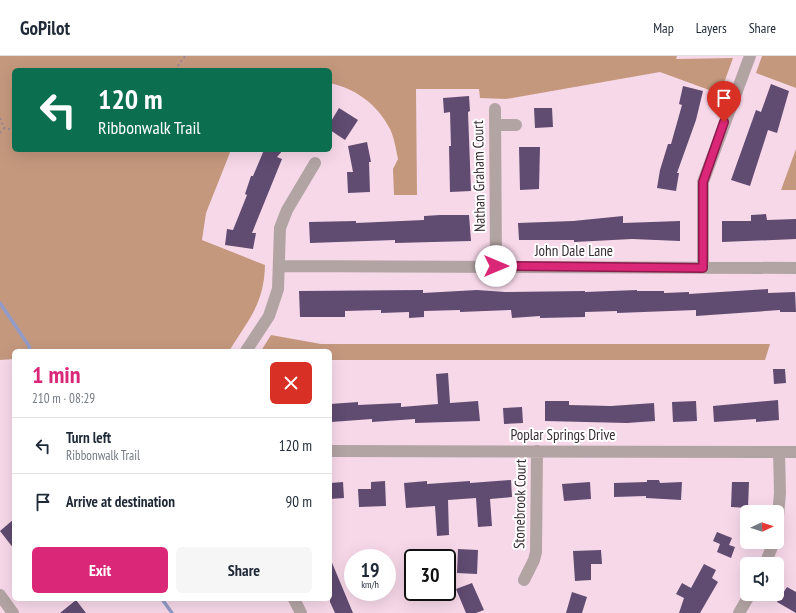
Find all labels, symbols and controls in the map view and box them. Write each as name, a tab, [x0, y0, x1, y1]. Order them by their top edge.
text: GoPilot	[20, 16, 70, 40]
text: Map	[653, 19, 674, 37]
text: Layers	[696, 19, 727, 37]
text: Share	[749, 19, 776, 37]
text: 120 m	[98, 80, 162, 117]
pin	[707, 81, 741, 122]
icon: left	[32, 84, 84, 136]
icon: arrive	[713, 87, 735, 109]
text: Ribbonwalk Trail	[98, 116, 201, 139]
street label: Nathan Graham Court	[468, 120, 489, 232]
street label: John Dale Lane	[534, 241, 613, 260]
position arrow	[475, 245, 517, 287]
text: 1 min	[32, 359, 80, 390]
button: close	[270, 362, 312, 404]
text: 210 m · 08:29	[32, 390, 95, 407]
street label: Poplar Springs Drive	[510, 425, 616, 444]
text: Turn left	[66, 428, 111, 447]
icon: left	[32, 435, 54, 457]
text: 120 m	[279, 436, 312, 455]
text: Ribbonwalk Trail	[66, 447, 140, 464]
street label: Stonebrook Court	[509, 459, 530, 549]
icon: arrive	[32, 491, 54, 513]
text: Arrive at destination	[66, 492, 175, 511]
text: 90 m	[286, 492, 312, 511]
north arrow	[740, 505, 784, 549]
map controls	[740, 505, 784, 601]
button: Exit	[32, 547, 168, 593]
button: Share	[176, 547, 312, 593]
speed limit sign: 30	[404, 549, 456, 601]
text: 19	[360, 557, 380, 583]
button: sound	[740, 557, 784, 601]
text: km/h	[361, 578, 379, 591]

